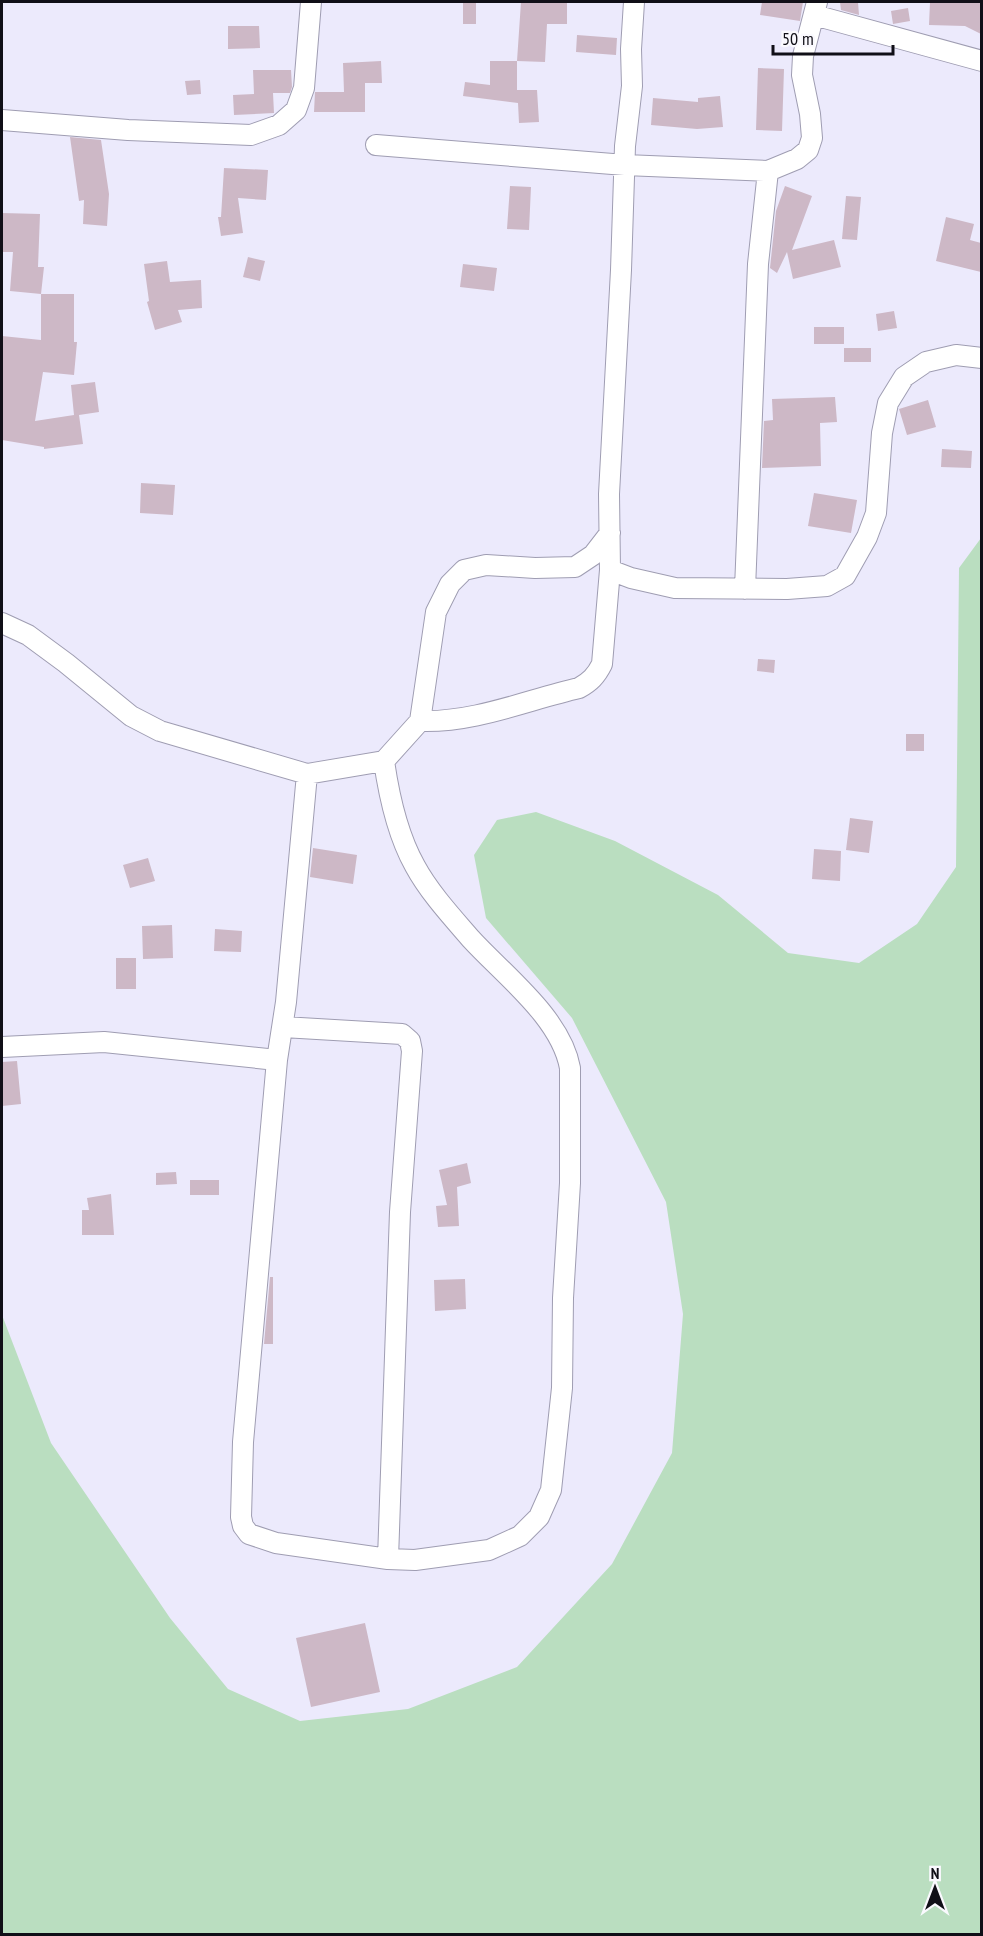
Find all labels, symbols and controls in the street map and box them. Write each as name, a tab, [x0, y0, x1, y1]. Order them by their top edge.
scale bar	[773, 18, 893, 56]
text: 50 m	[782, 27, 814, 50]
north arrow	[905, 1858, 965, 1918]
text: N	[931, 1863, 939, 1883]

